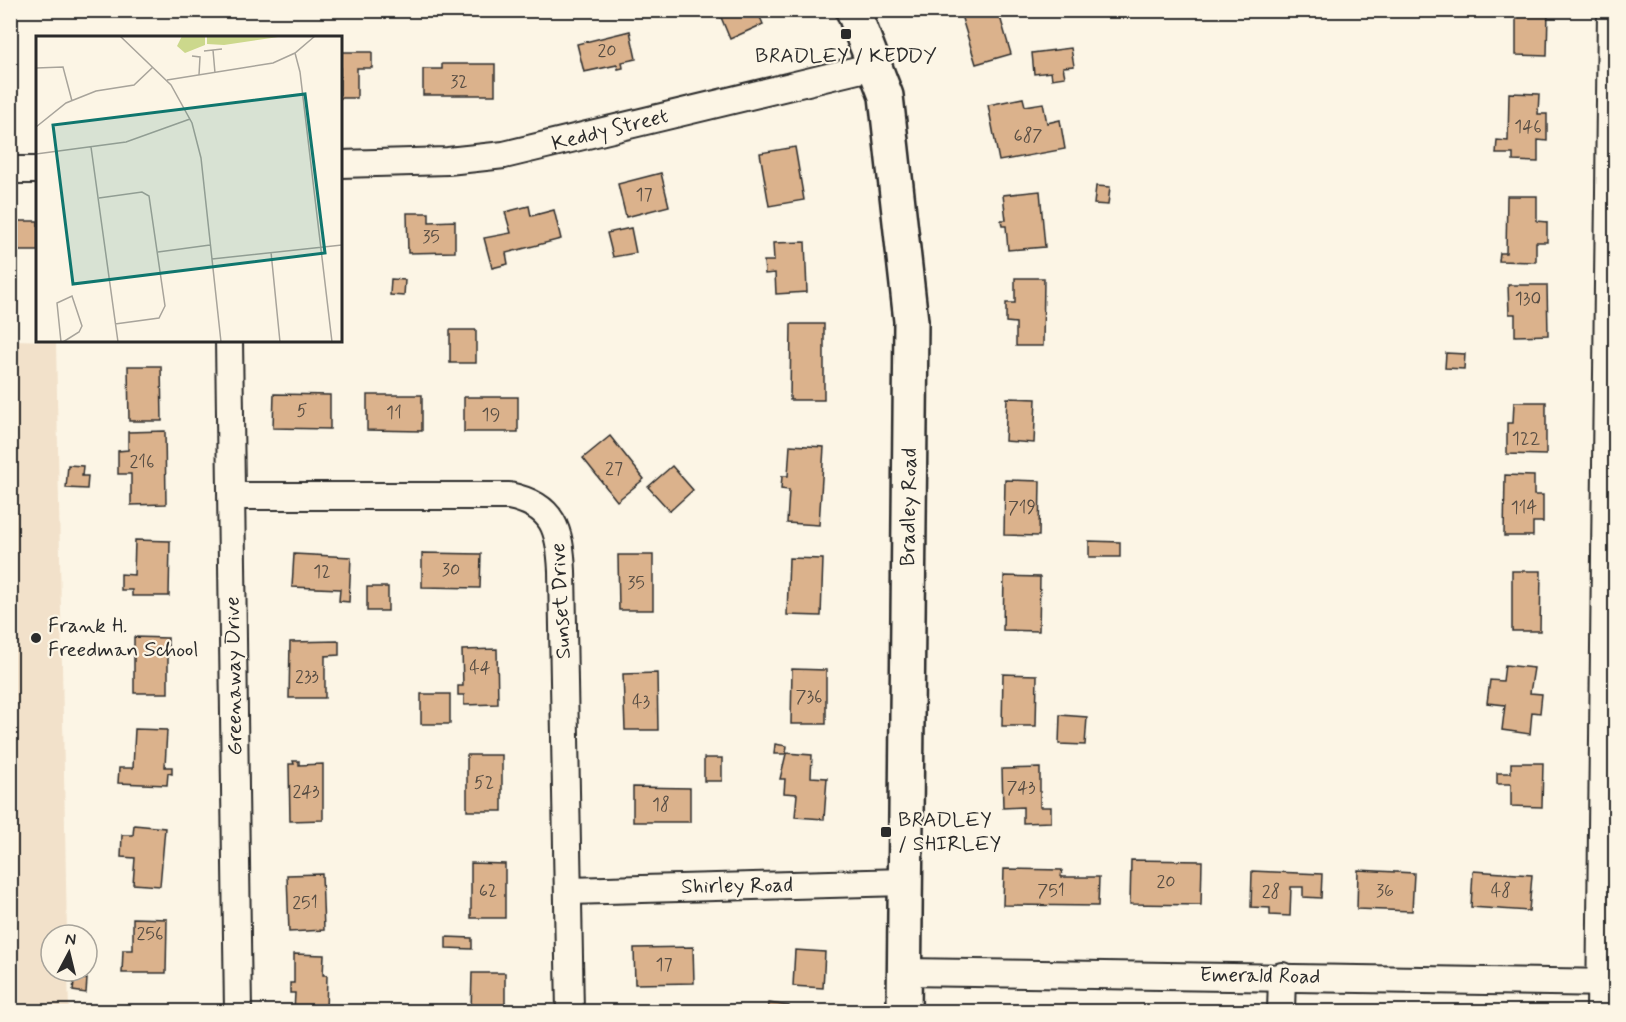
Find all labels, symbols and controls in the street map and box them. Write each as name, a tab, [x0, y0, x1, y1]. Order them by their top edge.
marker: BRADLEY / KEDDY	[839, 27, 853, 41]
inset map	[36, 36, 342, 342]
house number: 20	[597, 39, 617, 63]
place label: BRADLEY / KEDDY	[755, 42, 937, 70]
house number: 32	[450, 70, 468, 94]
street label: Keddy Street	[549, 102, 671, 158]
house number: 146	[1514, 115, 1542, 139]
house number: 687	[1013, 124, 1043, 148]
house number: 17	[635, 183, 653, 207]
house number: 35	[422, 225, 440, 249]
house number: 130	[1515, 287, 1541, 311]
house number: 5	[297, 399, 308, 423]
house number: 11	[386, 401, 402, 425]
house number: 19	[482, 403, 500, 427]
house number: 122	[1512, 427, 1540, 451]
street label: Bradley Road	[894, 448, 924, 566]
house number: 216	[129, 450, 155, 474]
house number: 27	[605, 457, 623, 481]
house number: 719	[1008, 496, 1036, 520]
house number: 114	[1511, 496, 1538, 520]
street label: Sunset Drive	[544, 542, 578, 660]
house number: 30	[442, 558, 460, 582]
house number: 12	[313, 560, 331, 584]
house number: 35	[627, 571, 645, 595]
street label: Greenaway Drive	[219, 596, 249, 756]
place label: Frank H. Freedman School	[48, 612, 199, 664]
marker: Frank H. Freedman School	[29, 631, 43, 645]
house number: 44	[469, 656, 491, 680]
house number: 233	[295, 665, 319, 689]
house number: 736	[795, 685, 823, 709]
house number: 43	[632, 690, 650, 714]
house number: 52	[474, 771, 494, 795]
house number: 743	[1006, 776, 1036, 800]
house number: 243	[292, 780, 320, 804]
house number: 18	[652, 793, 670, 817]
place label: BRADLEY / SHIRLEY	[898, 806, 1001, 858]
marker: BRADLEY / SHIRLEY	[879, 825, 893, 839]
house number: 20	[1156, 870, 1176, 894]
street label: Shirley Road	[681, 871, 793, 901]
house number: 62	[479, 879, 497, 903]
house number: 751	[1037, 879, 1065, 903]
house number: 36	[1376, 879, 1394, 903]
house number: 48	[1491, 879, 1511, 903]
house number: 28	[1262, 880, 1280, 904]
house number: 251	[292, 891, 318, 915]
house number: 256	[137, 922, 163, 946]
north arrow	[39, 923, 99, 983]
text: N	[64, 929, 77, 951]
house number: 17	[655, 953, 673, 977]
street label: Emerald Road	[1199, 961, 1321, 991]

